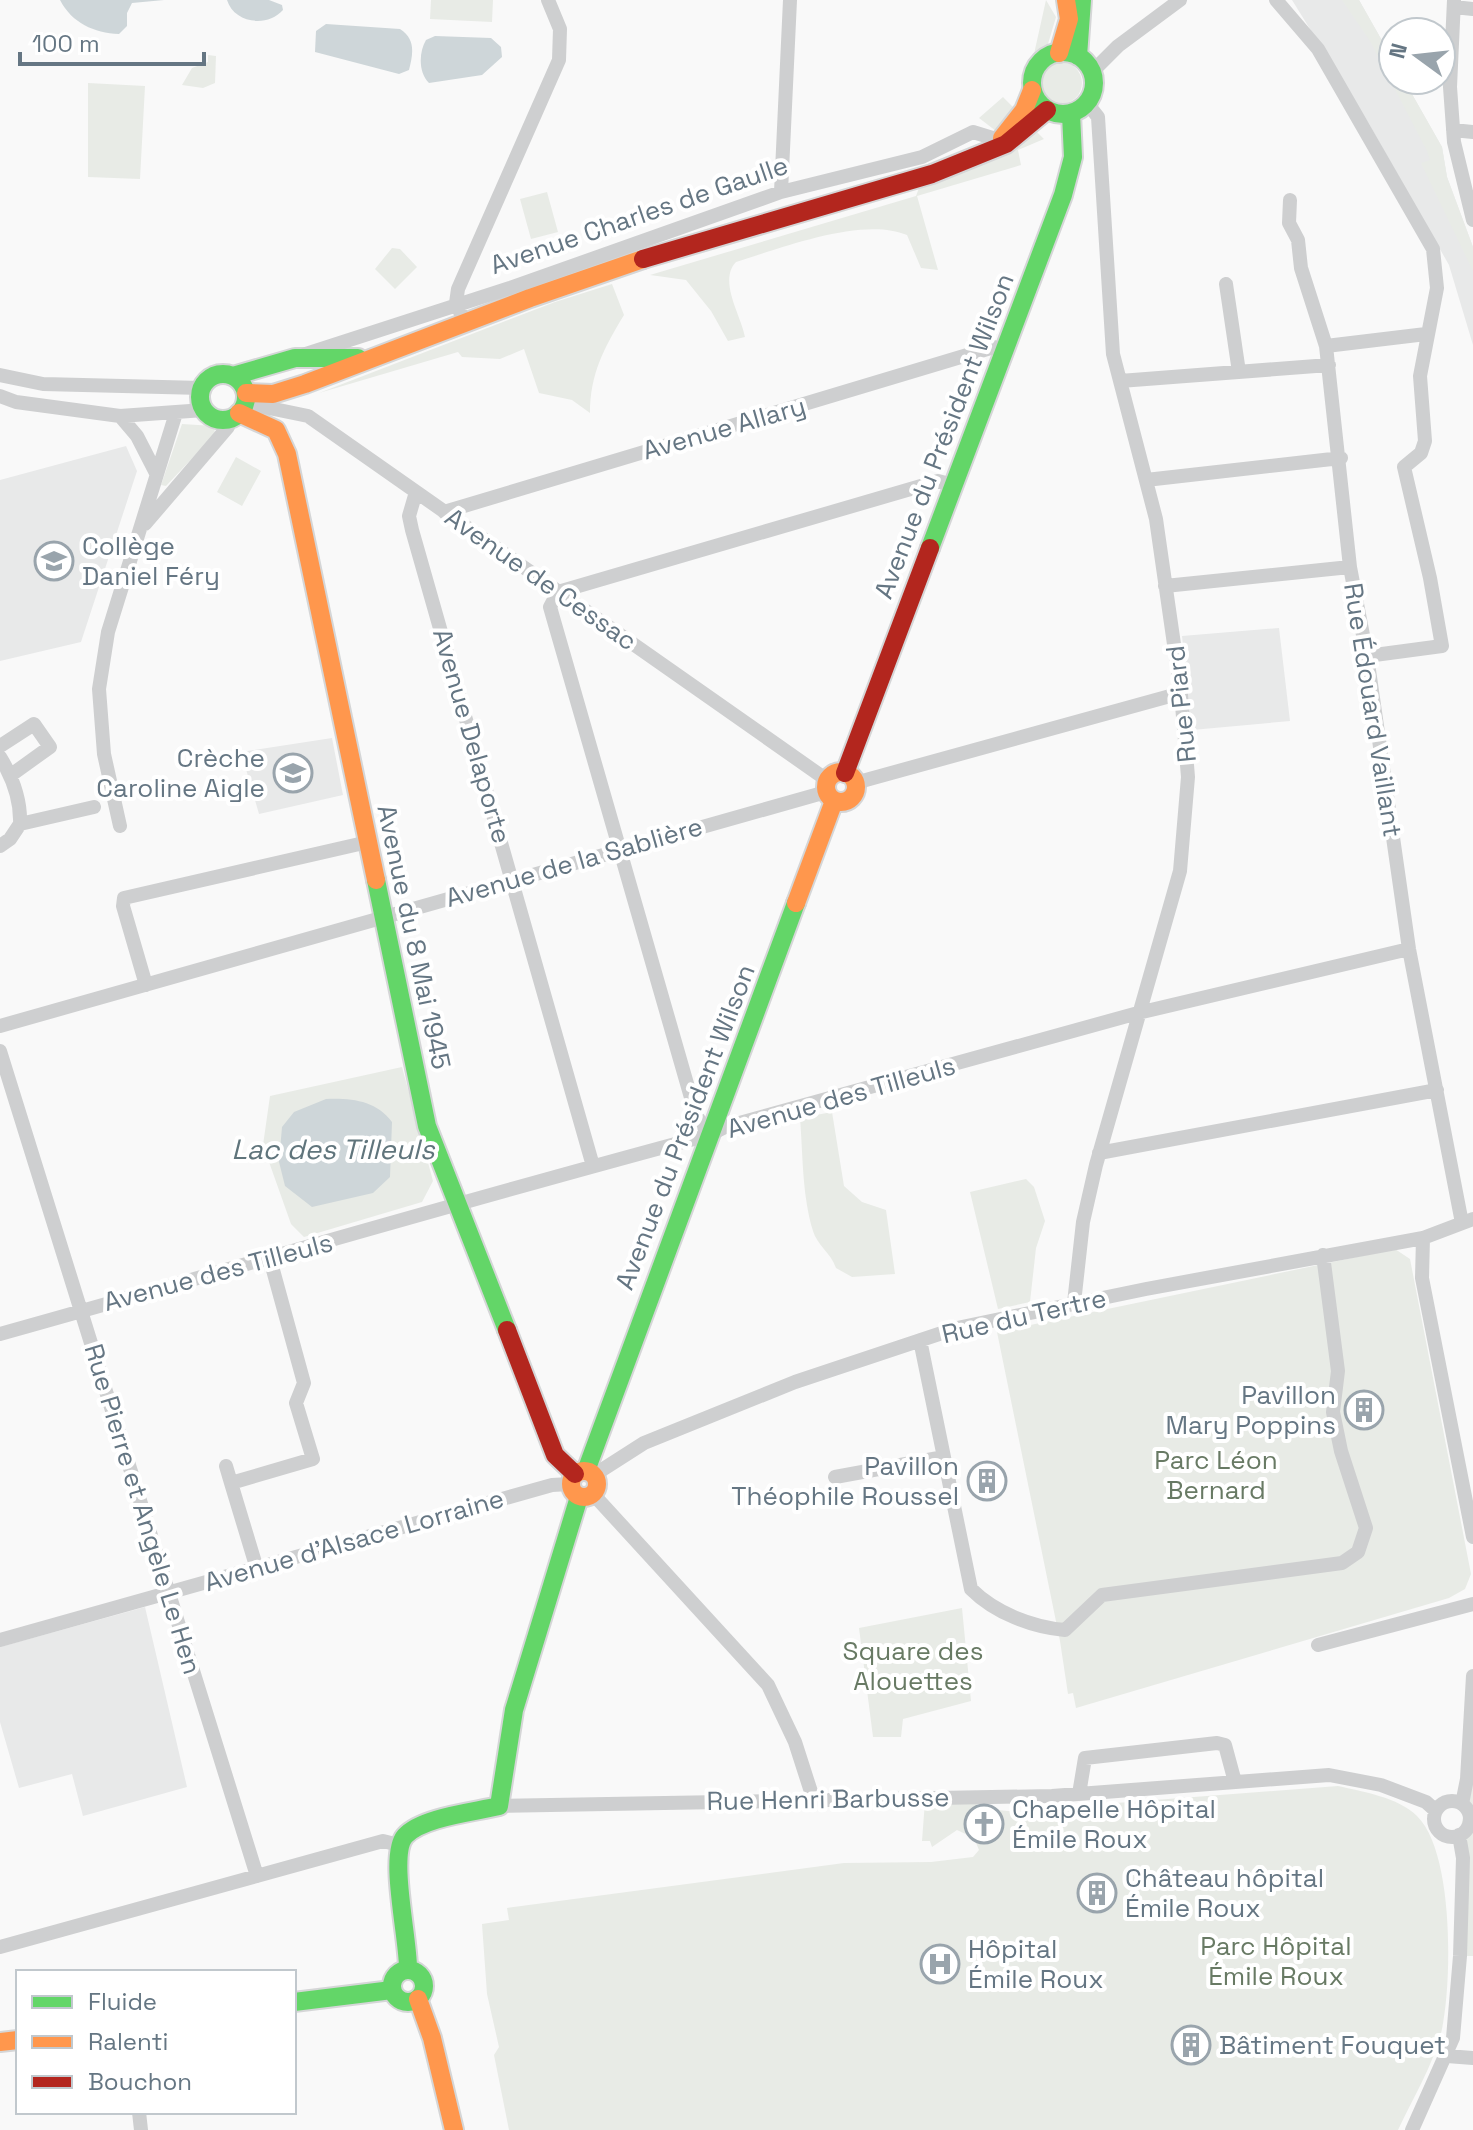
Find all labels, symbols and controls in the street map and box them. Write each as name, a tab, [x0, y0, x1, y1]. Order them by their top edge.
scale bar	[20, 16, 204, 66]
north arrow	[1377, 16, 1457, 96]
text: 100 m	[32, 28, 100, 59]
text: N	[1382, 40, 1413, 62]
street label: Avenue Charles de Gaulle	[486, 148, 792, 282]
street label: Avenue du Président Wilson	[866, 269, 1022, 603]
street label: Avenue Allary	[639, 389, 809, 467]
street label: Avenue de Cessac	[438, 500, 644, 658]
place label: Collège Daniel Féry	[82, 529, 220, 593]
school or university icon: Collège Daniel Féry	[33, 540, 75, 582]
street label: Rue Édouard Vaillant	[1336, 581, 1410, 839]
street label: Avenue Delaporte	[425, 625, 519, 847]
street label: Rue Piard	[1158, 644, 1204, 764]
place label: Crèche Caroline Aigle	[96, 741, 265, 805]
school or university icon: Crèche Caroline Aigle	[272, 752, 314, 794]
street label: Avenue du 8 Mai 1945	[369, 801, 459, 1073]
street label: Avenue de la Sablière	[442, 809, 706, 915]
street label: Avenue du Président Wilson	[607, 960, 763, 1294]
street label: Avenue des Tilleuls	[723, 1048, 959, 1146]
water label: Lac des Tilleuls	[232, 1131, 436, 1167]
street label: Avenue des Tilleuls	[100, 1225, 336, 1319]
street label: Rue du Tertre	[939, 1281, 1109, 1351]
street label: Rue Pierre et Angèle Le Hen	[77, 1340, 209, 1678]
place label: Pavillon Mary Poppins	[1165, 1378, 1336, 1442]
building icon: Pavillon Mary Poppins	[1343, 1389, 1385, 1431]
park label: Parc Léon Bernard	[1154, 1443, 1278, 1507]
place label: Pavillon Théophile Roussel	[731, 1449, 959, 1513]
building icon: Pavillon Théophile Roussel	[966, 1460, 1008, 1502]
street label: Avenue d'Alsace Lorraine	[200, 1481, 508, 1599]
park label: Square des Alouettes	[843, 1634, 983, 1698]
street label: Rue Henri Barbusse	[706, 1780, 950, 1818]
place label: Chapelle Hôpital Émile Roux	[1012, 1792, 1216, 1856]
church icon: Chapelle Hôpital Émile Roux	[963, 1803, 1005, 1845]
place label: Château hôpital Émile Roux	[1125, 1861, 1324, 1925]
building icon: Château hôpital Émile Roux	[1076, 1872, 1118, 1914]
park label: Parc Hôpital Émile Roux	[1200, 1929, 1352, 1993]
place label: Hôpital Émile Roux	[968, 1932, 1104, 1996]
hospital icon: Hôpital Émile Roux	[919, 1943, 961, 1985]
legend	[16, 1970, 296, 2114]
text: Fluide	[88, 1986, 157, 2017]
building icon: Bâtiment Fouquet	[1170, 2024, 1212, 2066]
text: Ralenti	[88, 2026, 168, 2057]
place label: Bâtiment Fouquet	[1219, 2028, 1446, 2062]
text: Bouchon	[88, 2066, 192, 2097]

